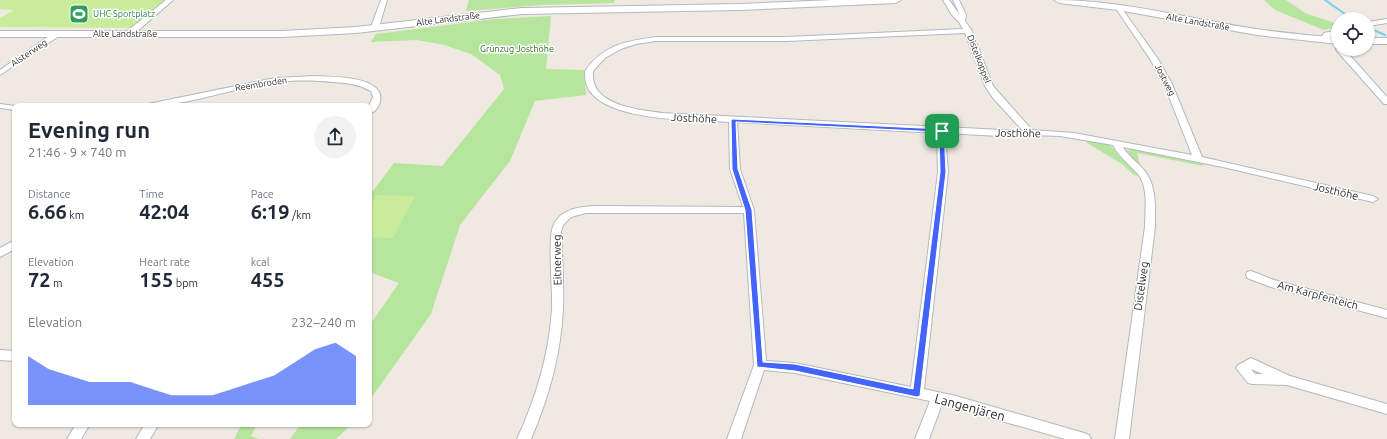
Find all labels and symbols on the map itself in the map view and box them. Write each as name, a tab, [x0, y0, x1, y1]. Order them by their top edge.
sports icon: UHC Sportplatz	[68, 3, 90, 25]
place label: UHC Sportplatz	[93, 9, 155, 19]
street label: Alte Landstraße	[416, 10, 481, 28]
street label: Alte Landstraße	[1165, 11, 1231, 33]
street label: Alte Landstraße	[93, 29, 157, 39]
street label: Distelkoppel	[965, 34, 993, 85]
street label: Alsterweg	[9, 37, 49, 69]
park label: Grünzug Josthöhe	[480, 44, 554, 54]
street label: Jostweg	[1153, 62, 1177, 98]
street label: Reembroden	[234, 75, 288, 93]
street label: Josthöhe	[671, 111, 717, 125]
pin	[925, 114, 959, 148]
street label: Josthöhe	[995, 127, 1041, 139]
street label: Josthöhe	[1312, 180, 1360, 202]
street label: Eitnerweg	[551, 234, 563, 286]
street label: Distelweg	[1132, 261, 1150, 311]
street label: Am Karpfenteich	[1276, 278, 1360, 312]
street label: Langenjären	[933, 391, 1007, 423]

